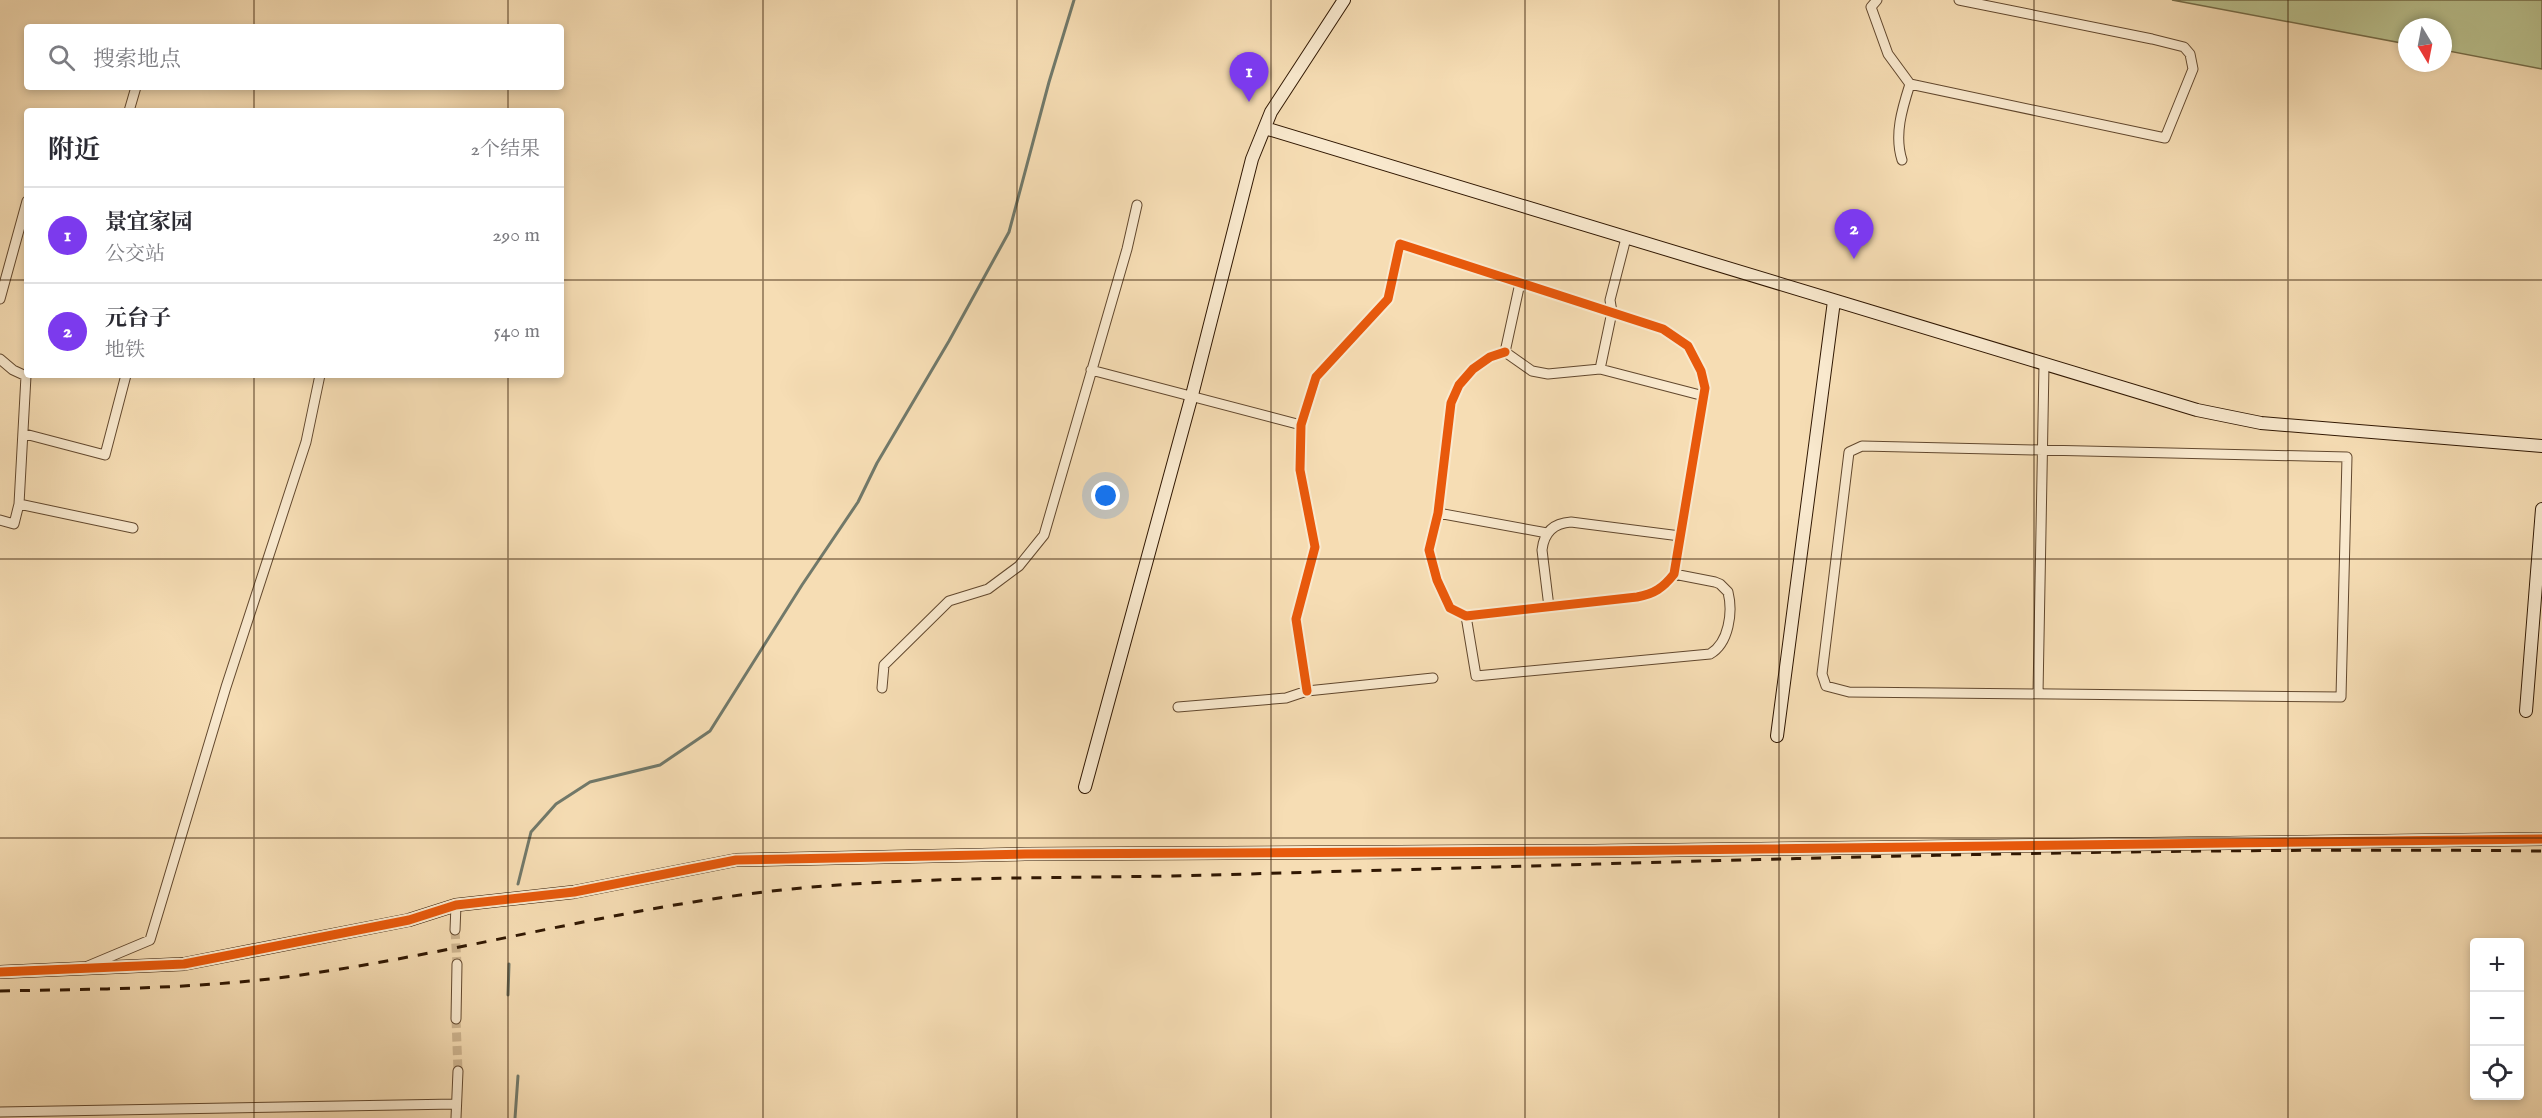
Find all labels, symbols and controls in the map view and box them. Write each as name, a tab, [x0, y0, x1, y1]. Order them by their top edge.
north arrow	[2398, 18, 2452, 72]
search box	[24, 24, 564, 90]
icon: search	[45, 41, 78, 74]
text: 搜索地点	[93, 46, 181, 74]
pin: 1	[1230, 52, 1268, 102]
text: 附近	[48, 134, 100, 167]
text: 2个结果	[471, 137, 540, 162]
text: 景宜家园	[105, 209, 193, 237]
pin: 2	[1834, 210, 1874, 259]
text: 1	[64, 223, 71, 248]
text: 290 m	[492, 223, 540, 248]
text: 公交站	[105, 242, 165, 267]
text: 元台子	[105, 305, 171, 333]
text: 2	[63, 319, 72, 344]
text: 540 m	[493, 319, 540, 344]
text: 地铁	[105, 338, 145, 363]
your location	[1091, 481, 1120, 510]
map controls	[2470, 938, 2524, 1100]
button: +	[2470, 938, 2524, 992]
button: −	[2470, 992, 2524, 1046]
button: locate	[2470, 1046, 2524, 1100]

